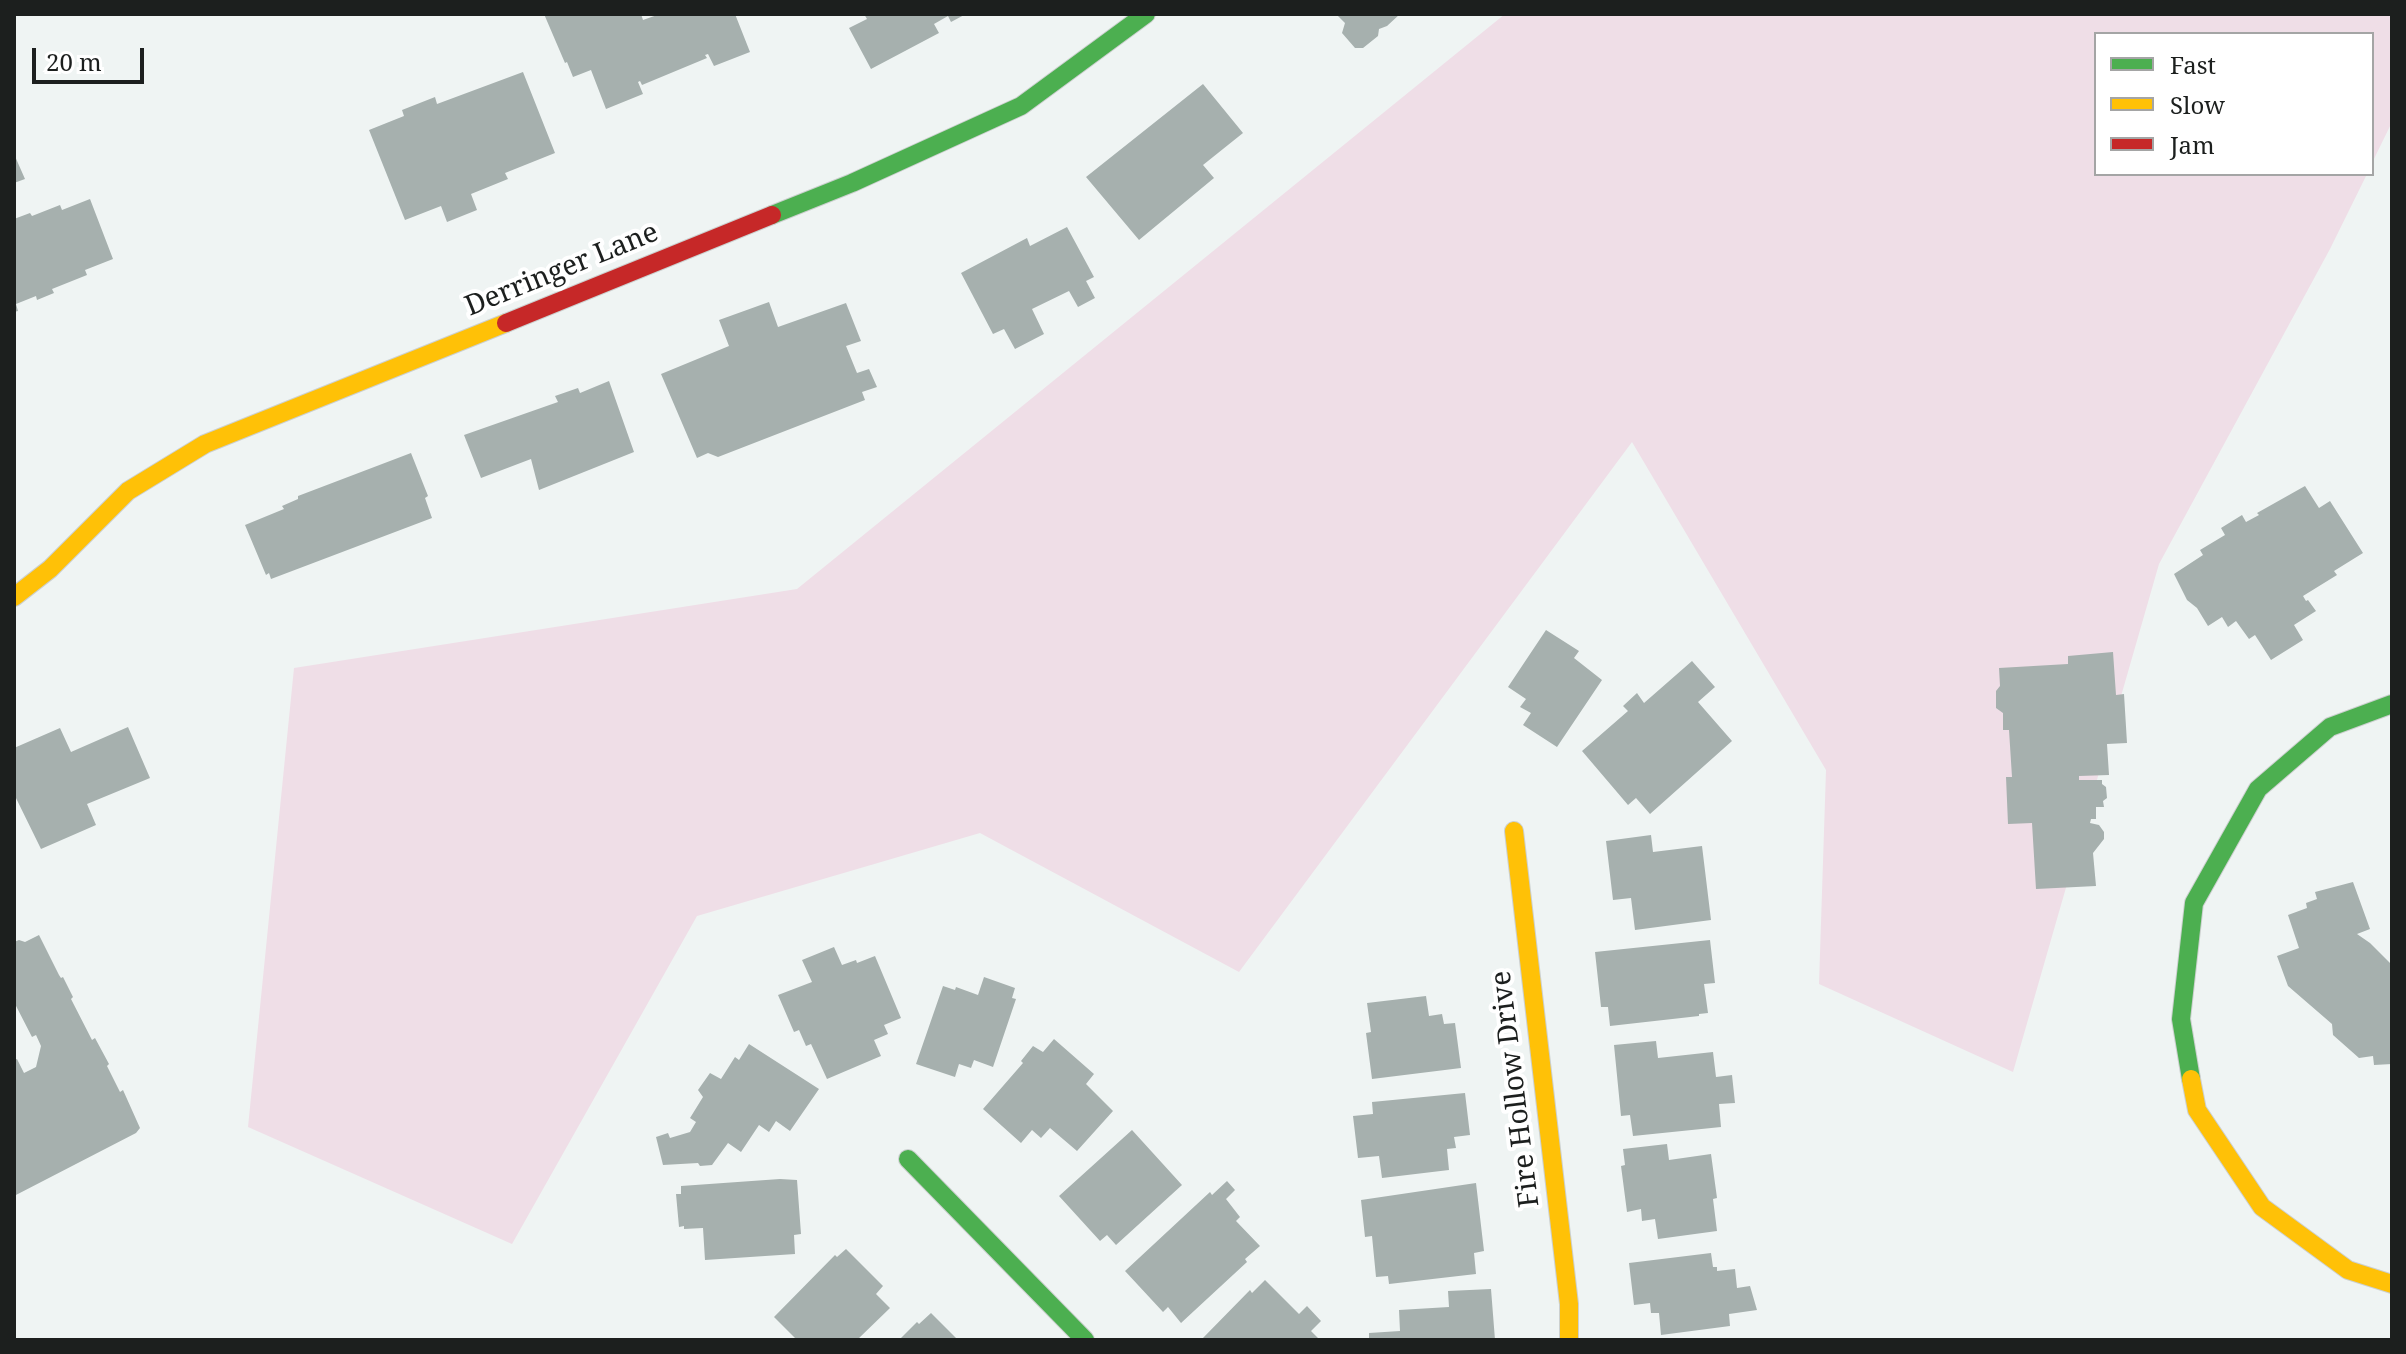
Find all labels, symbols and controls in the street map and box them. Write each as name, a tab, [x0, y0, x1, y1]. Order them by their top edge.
scale bar	[36, 32, 148, 82]
legend	[2094, 32, 2374, 176]
text: 20 m	[46, 45, 102, 78]
text: Fast	[2170, 48, 2216, 81]
text: Slow	[2170, 88, 2225, 121]
text: Jam	[2170, 128, 2215, 161]
street label: Derringer Lane	[460, 216, 664, 324]
street label: Fire Hollow Drive	[1485, 969, 1547, 1209]

